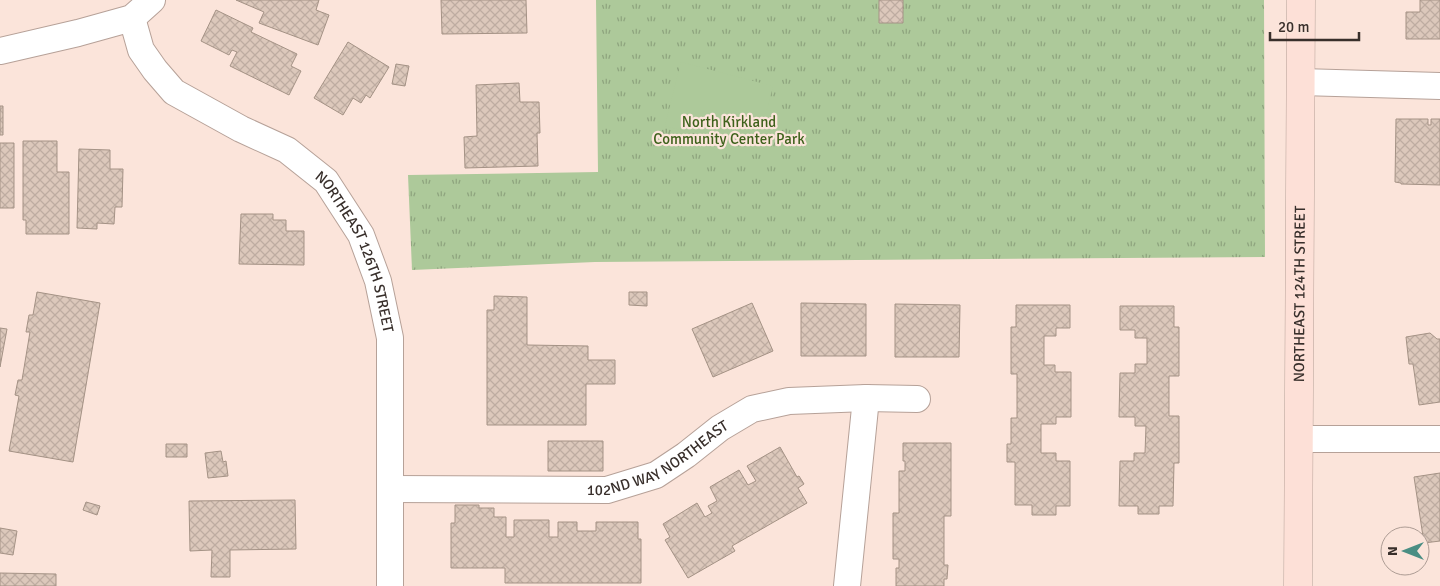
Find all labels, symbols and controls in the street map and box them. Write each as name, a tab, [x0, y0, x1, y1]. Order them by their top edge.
scale bar	[1270, 10, 1359, 42]
text: 20 m	[1278, 18, 1309, 36]
park label: North Kirkland Community Center Park	[653, 113, 805, 148]
street label: NORTHEAST 126TH STREET	[312, 167, 398, 335]
street label: NORTHEAST 124TH STREET	[1290, 205, 1309, 382]
street label: 102ND WAY NORTHEAST	[587, 416, 732, 499]
north arrow	[1380, 526, 1430, 576]
text: N	[1384, 546, 1401, 556]

